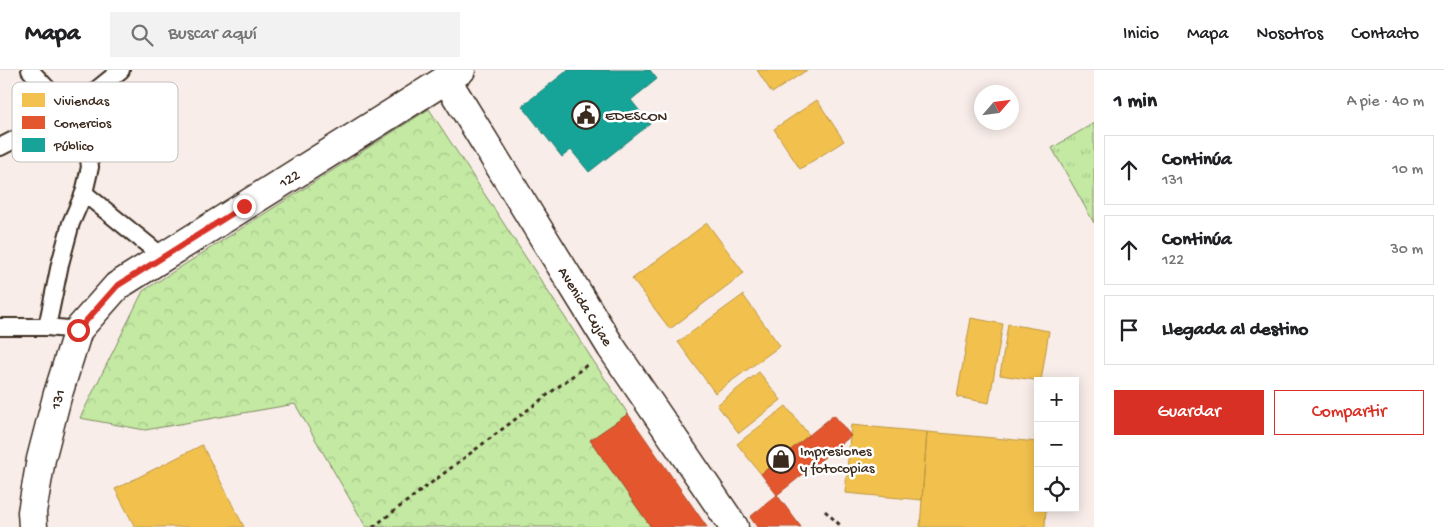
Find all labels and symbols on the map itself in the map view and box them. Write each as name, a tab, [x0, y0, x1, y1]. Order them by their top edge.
legend	[12, 82, 178, 162]
north arrow	[974, 85, 1019, 130]
text: Viviendas	[53, 94, 110, 111]
public building icon: EDESCON	[571, 100, 601, 130]
place label: EDESCON	[605, 108, 668, 126]
text: Comercios	[54, 116, 112, 133]
text: Público	[53, 139, 94, 156]
street label: 122	[276, 167, 304, 193]
route end	[233, 195, 256, 218]
street label: Avenida Cujae	[553, 264, 616, 350]
route start	[67, 319, 90, 342]
street label: 131	[47, 388, 70, 413]
place label: Impresiones y fotocopias	[800, 443, 875, 478]
shop icon: Impresiones y fotocopias	[766, 444, 796, 474]

